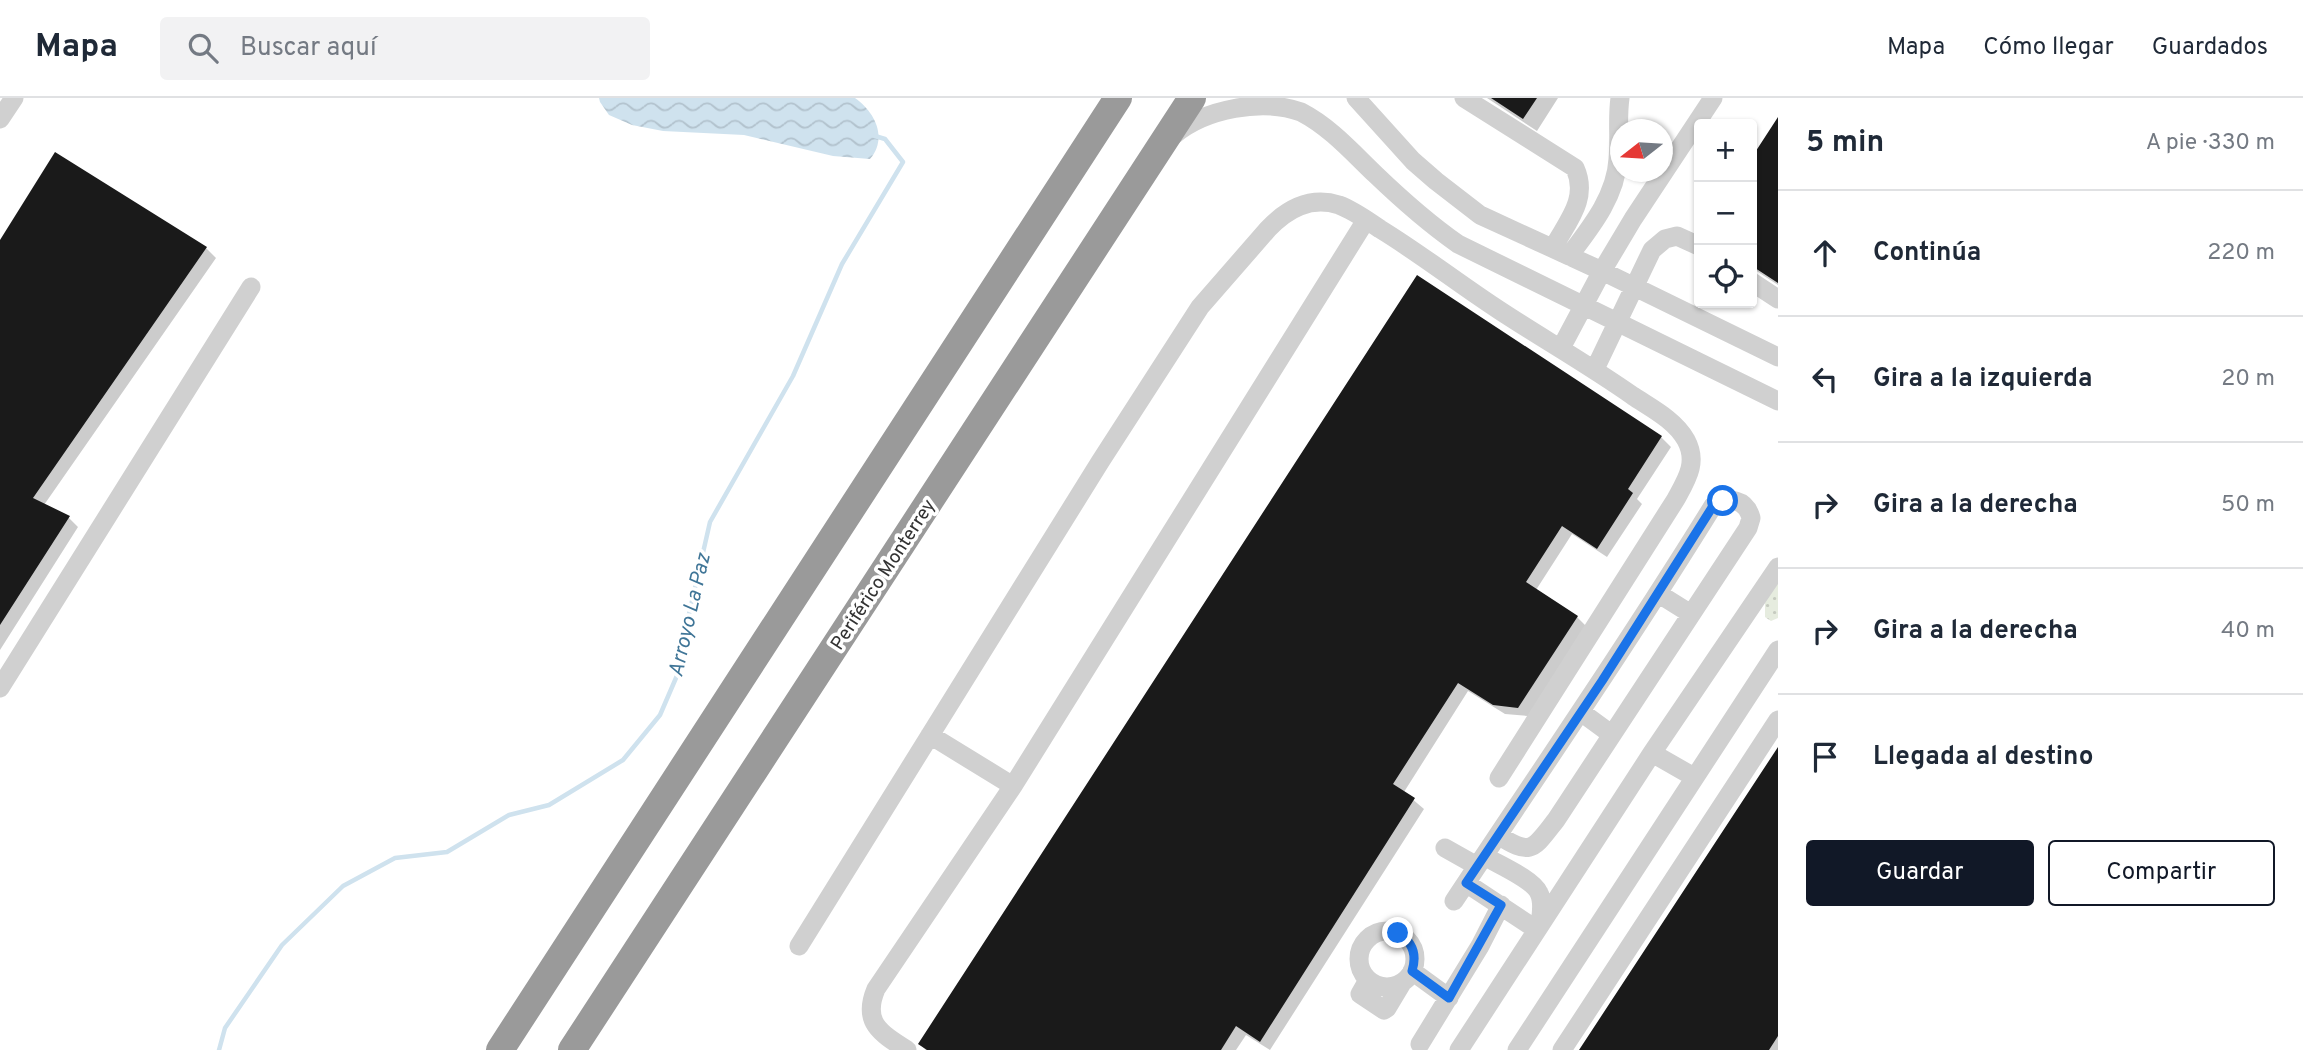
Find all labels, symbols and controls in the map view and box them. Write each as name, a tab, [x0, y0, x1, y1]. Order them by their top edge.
search box	[160, 17, 650, 80]
text: Mapa	[35, 27, 118, 69]
icon: search	[184, 29, 222, 67]
text: Buscar aquí	[240, 32, 377, 65]
text: Mapa	[1887, 33, 1945, 63]
text: Cómo llegar	[1983, 33, 2114, 63]
text: Guardados	[2152, 33, 2268, 63]
north arrow	[1610, 119, 1673, 182]
map controls	[1694, 119, 1757, 308]
button: +	[1694, 119, 1757, 182]
text: 5 min	[1806, 125, 1884, 162]
text: A pie · 330 m	[2146, 129, 2275, 158]
button: −	[1694, 182, 1757, 245]
icon: ahead	[1806, 234, 1844, 272]
text: Continúa	[1873, 237, 1981, 270]
text: 220 m	[2207, 239, 2275, 268]
button: locate	[1694, 245, 1757, 308]
icon: left	[1806, 360, 1844, 398]
text: Gira a la izquierda	[1873, 363, 2092, 396]
text: 20 m	[2221, 365, 2275, 394]
route start	[1707, 485, 1738, 516]
icon: right	[1806, 486, 1844, 524]
text: Gira a la derecha	[1873, 489, 2078, 522]
text: 50 m	[2221, 491, 2275, 520]
street label: Periférico Monterrey	[826, 495, 941, 655]
water label: Arroyo La Paz	[663, 550, 718, 680]
icon: right	[1806, 612, 1844, 650]
text: Gira a la derecha	[1873, 615, 2078, 648]
text: 40 m	[2221, 617, 2275, 646]
icon: arrive	[1806, 738, 1844, 776]
text: Llegada al destino	[1873, 741, 2093, 774]
button: Guardar	[1806, 840, 2034, 906]
button: Compartir	[2048, 840, 2275, 906]
route end	[1382, 917, 1413, 948]

